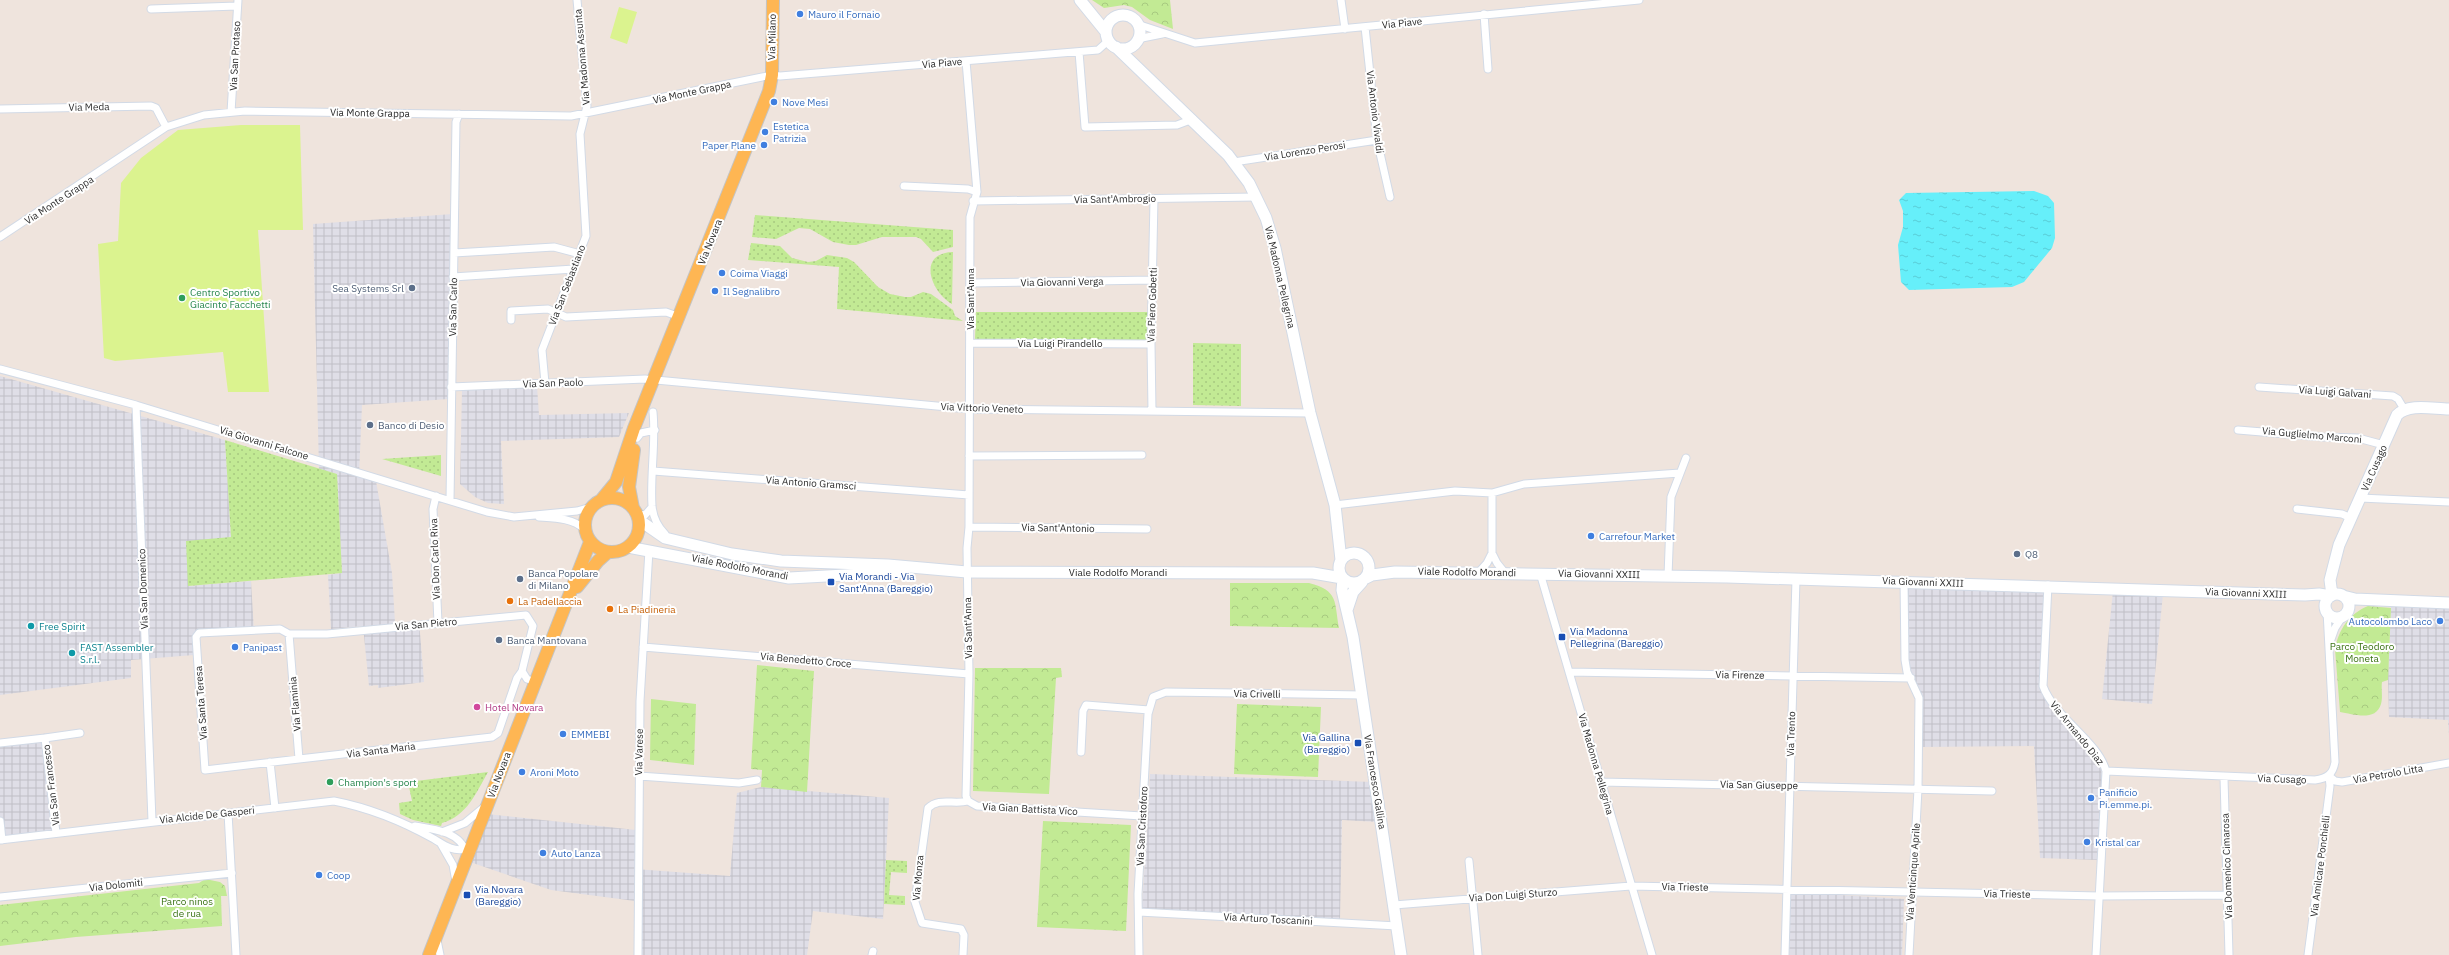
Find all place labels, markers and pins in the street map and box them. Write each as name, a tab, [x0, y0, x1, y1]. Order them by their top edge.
place label: Mauro il Fornaio	[808, 8, 880, 21]
marker: Mauro il Fornaio	[795, 9, 805, 19]
place label: Nove Mesi	[782, 96, 828, 109]
marker: Nove Mesi	[769, 97, 779, 107]
place label: Estetica Patrizia	[773, 120, 810, 145]
marker: Estetica Patrizia	[760, 127, 770, 137]
place label: Paper Plane	[702, 139, 756, 152]
marker: Paper Plane	[759, 140, 769, 150]
place label: Coima Viaggi	[730, 267, 788, 280]
marker: Coima Viaggi	[717, 268, 727, 278]
place label: Sea Systems Srl	[332, 282, 404, 295]
marker: Sea Systems Srl	[407, 283, 417, 293]
place label: Il Segnalibro	[723, 285, 780, 298]
place label: Centro Sportivo Giacinto Facchetti	[190, 286, 271, 311]
marker: Il Segnalibro	[710, 286, 720, 296]
marker: Centro Sportivo Giacinto Facchetti	[177, 293, 187, 303]
place label: Banco di Desio	[378, 419, 445, 432]
marker: Banco di Desio	[365, 420, 375, 430]
place label: Carrefour Market	[1599, 530, 1676, 543]
marker: Carrefour Market	[1586, 531, 1596, 541]
place label: Q8	[2025, 548, 2038, 561]
marker: Q8	[2012, 549, 2022, 559]
place label: Banca Popolare di Milano	[528, 567, 599, 592]
place label: Via Morandi - Via Sant'Anna (Bareggio)	[839, 570, 933, 595]
marker: Banca Popolare di Milano	[515, 574, 525, 584]
marker: Via Morandi - Via Sant'Anna (Bareggio)	[826, 577, 836, 587]
place label: La Padellaccia	[518, 595, 583, 608]
marker: La Padellaccia	[505, 596, 515, 606]
place label: La Piadineria	[618, 603, 676, 616]
marker: La Piadineria	[605, 604, 615, 614]
place label: Autocolombo Laco	[2349, 615, 2432, 628]
marker: Autocolombo Laco	[2435, 616, 2445, 626]
place label: Free Spirit	[39, 620, 86, 633]
marker: Free Spirit	[26, 621, 36, 631]
place label: Via Madonna Pellegrina (Bareggio)	[1570, 625, 1663, 650]
marker: Via Madonna Pellegrina (Bareggio)	[1557, 632, 1567, 642]
place label: Banca Mantovana	[507, 634, 587, 647]
marker: Banca Mantovana	[494, 635, 504, 645]
place label: FAST Assembler S.r.l.	[80, 641, 154, 666]
place label: Panipast	[243, 641, 282, 654]
marker: Panipast	[230, 642, 240, 652]
marker: FAST Assembler S.r.l.	[67, 648, 77, 658]
place label: Hotel Novara	[485, 701, 544, 714]
marker: Hotel Novara	[472, 702, 482, 712]
place label: EMMEBI	[571, 728, 609, 741]
marker: EMMEBI	[558, 729, 568, 739]
place label: Via Gallina (Bareggio)	[1303, 731, 1351, 756]
marker: Via Gallina (Bareggio)	[1353, 738, 1363, 748]
place label: Aroni Moto	[530, 766, 579, 779]
marker: Aroni Moto	[517, 767, 527, 777]
place label: Champion's sport	[338, 776, 417, 789]
marker: Champion's sport	[325, 777, 335, 787]
place label: Panificio Pi.emme.pi.	[2099, 786, 2152, 811]
marker: Panificio Pi.emme.pi.	[2086, 793, 2096, 803]
place label: Kristal car	[2095, 836, 2141, 849]
marker: Kristal car	[2082, 837, 2092, 847]
place label: Auto Lanza	[551, 847, 601, 860]
marker: Auto Lanza	[538, 848, 548, 858]
place label: Coop	[327, 869, 350, 882]
marker: Coop	[314, 870, 324, 880]
place label: Via Novara (Bareggio)	[475, 883, 524, 908]
marker: Via Novara (Bareggio)	[462, 890, 472, 900]

